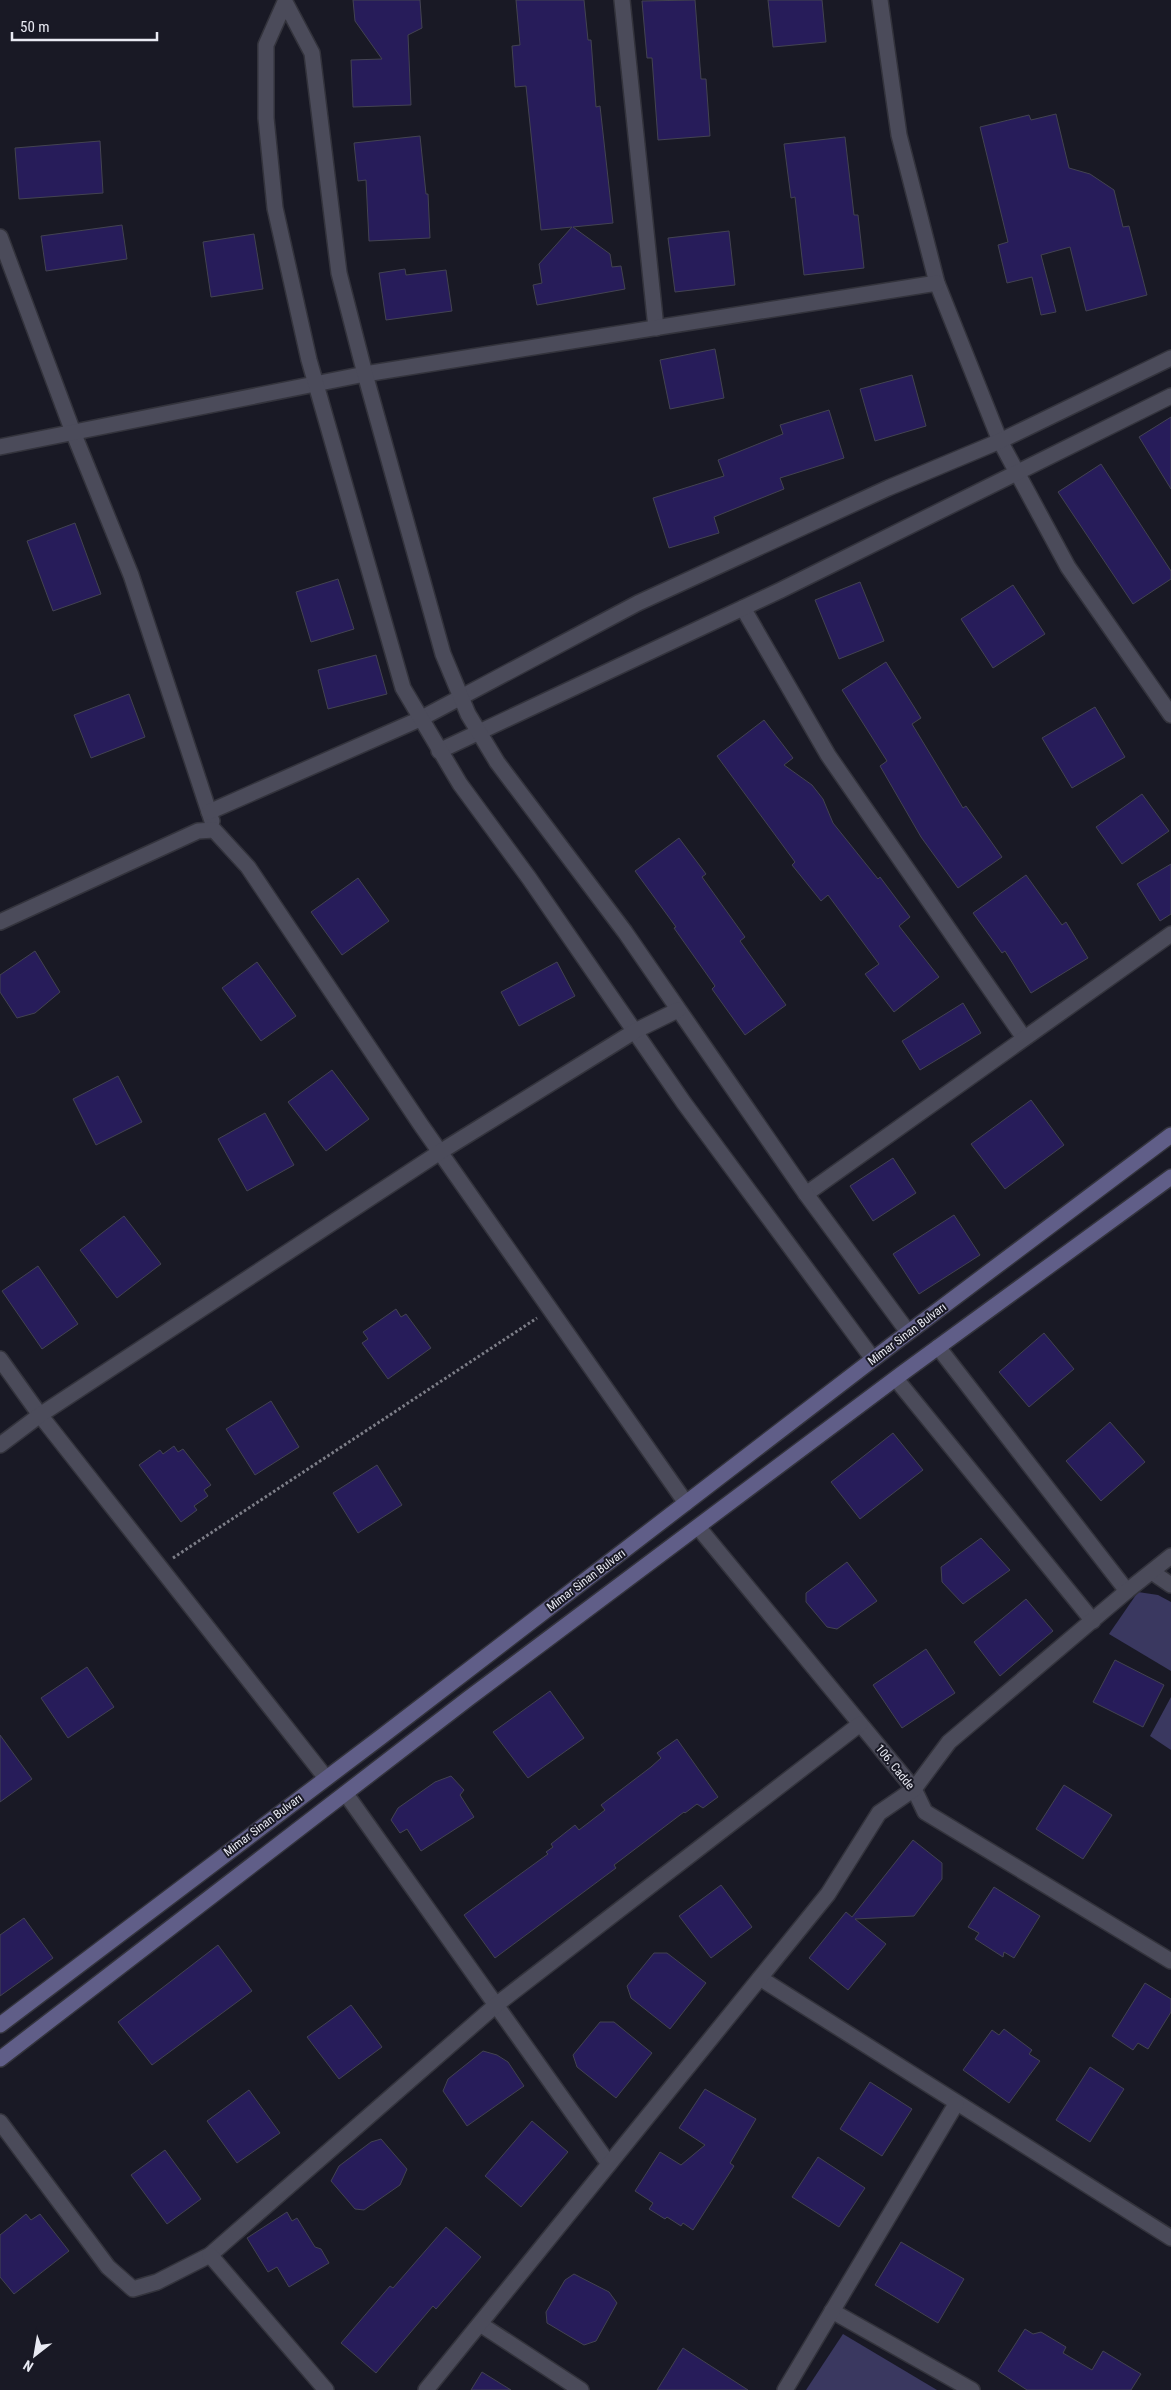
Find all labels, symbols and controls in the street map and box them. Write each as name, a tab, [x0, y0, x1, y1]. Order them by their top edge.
scale bar	[12, 10, 158, 42]
text: 50 m	[20, 18, 50, 36]
street label: Mimar Sinan Bulvarı	[865, 1300, 949, 1368]
street label: Mimar Sinan Bulvarı	[544, 1546, 628, 1614]
street label: 106. Cadde	[873, 1742, 918, 1793]
street label: Mimar Sinan Bulvarı	[221, 1791, 305, 1859]
north arrow	[10, 2330, 60, 2380]
text: N	[21, 2357, 36, 2375]

